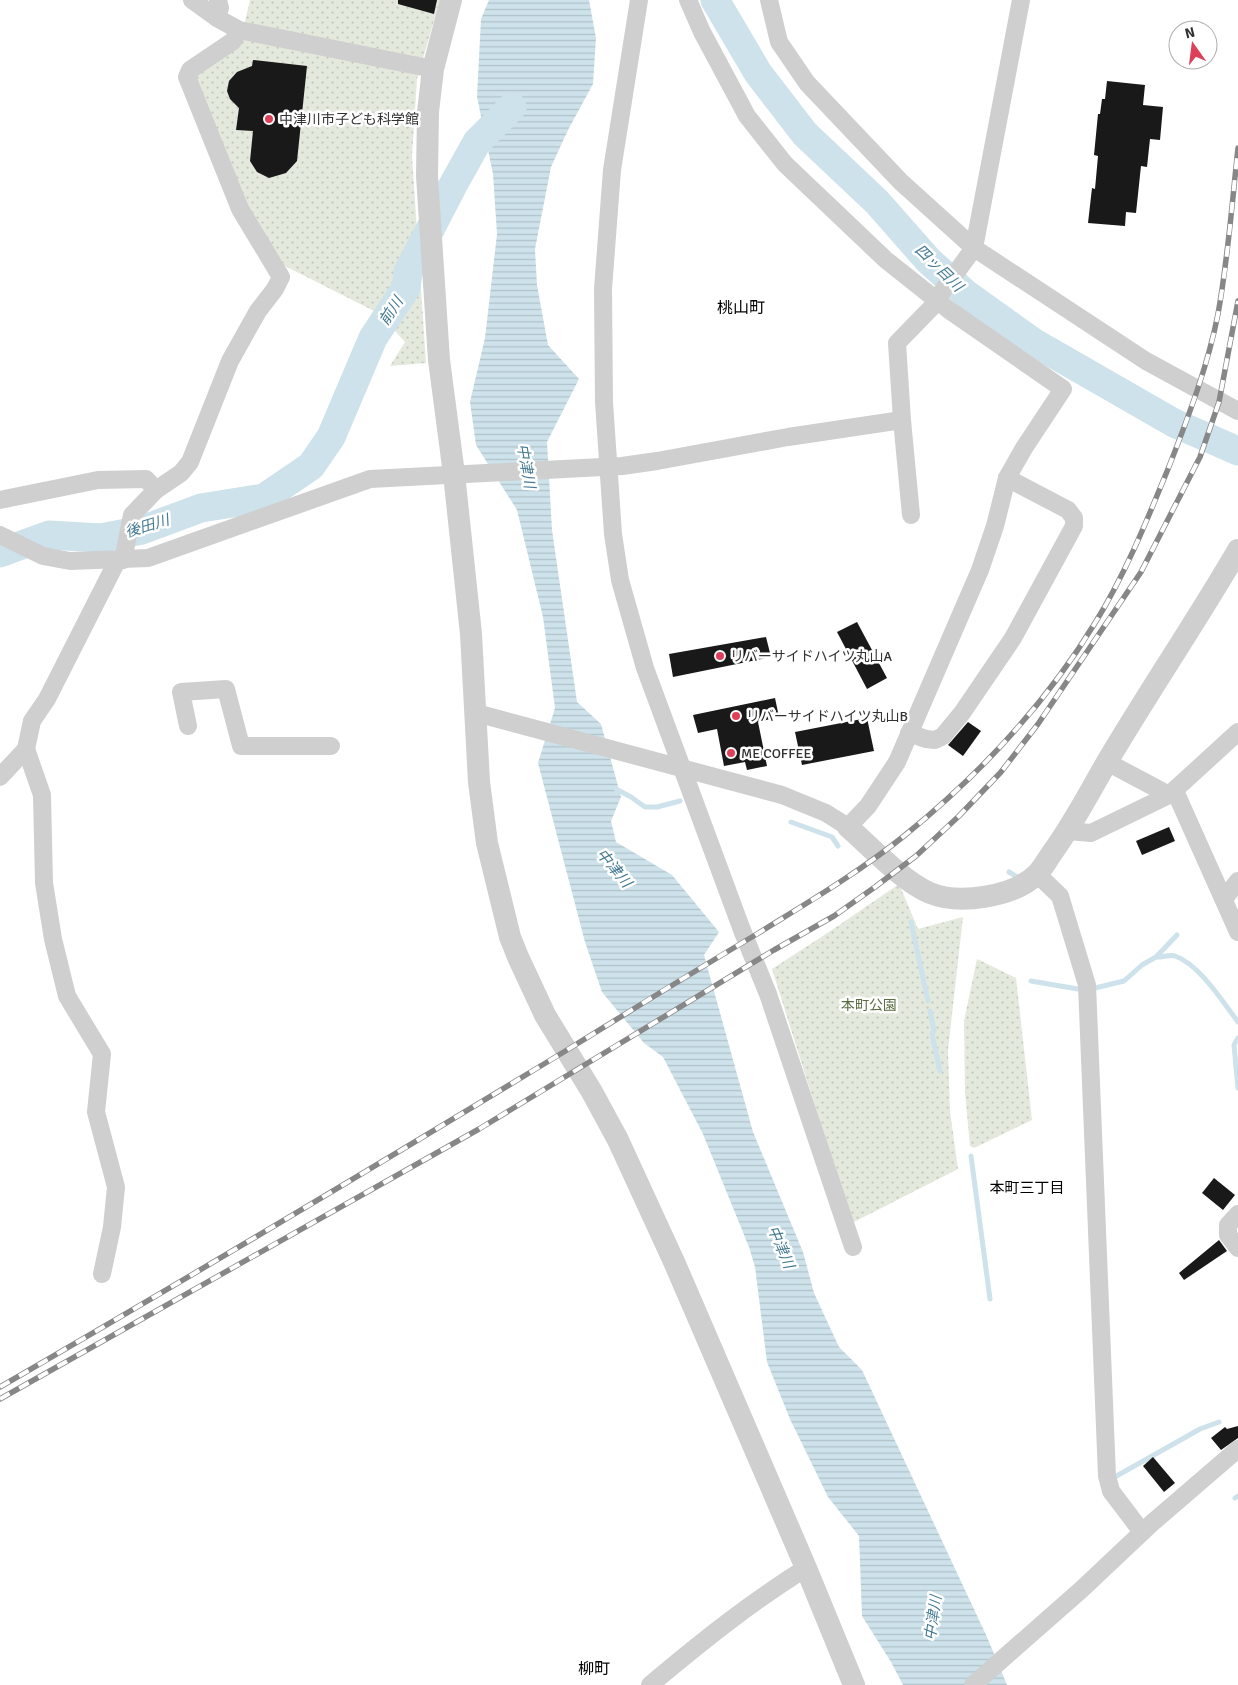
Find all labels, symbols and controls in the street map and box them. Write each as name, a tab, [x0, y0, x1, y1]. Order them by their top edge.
north arrow	[1168, 20, 1218, 70]
text: N	[1183, 23, 1197, 42]
place label: 中津川市子ども科学館	[279, 111, 419, 128]
marker: 中津川市子ども科学館	[263, 113, 275, 125]
water label: 四ッ目川	[911, 241, 968, 297]
water label: 前川	[375, 292, 408, 328]
district label: 桃山町	[717, 298, 765, 318]
water label: 中津川	[513, 442, 539, 492]
water label: 後田川	[123, 510, 173, 541]
place label: リバーサイドハイツ丸山A	[730, 648, 892, 665]
marker: リバーサイドハイツ丸山A	[714, 650, 726, 662]
place label: リバーサイドハイツ丸山B	[746, 708, 908, 725]
marker: リバーサイドハイツ丸山B	[730, 710, 742, 722]
place label: ME COFFEE	[741, 745, 811, 762]
marker: ME COFFEE	[725, 747, 737, 759]
water label: 中津川	[593, 845, 637, 893]
park label: 本町公園	[841, 997, 897, 1014]
district label: 本町三丁目	[989, 1179, 1065, 1197]
water label: 中津川	[764, 1223, 799, 1273]
water label: 中津川	[921, 1592, 945, 1642]
district label: 柳町	[578, 1659, 610, 1679]

